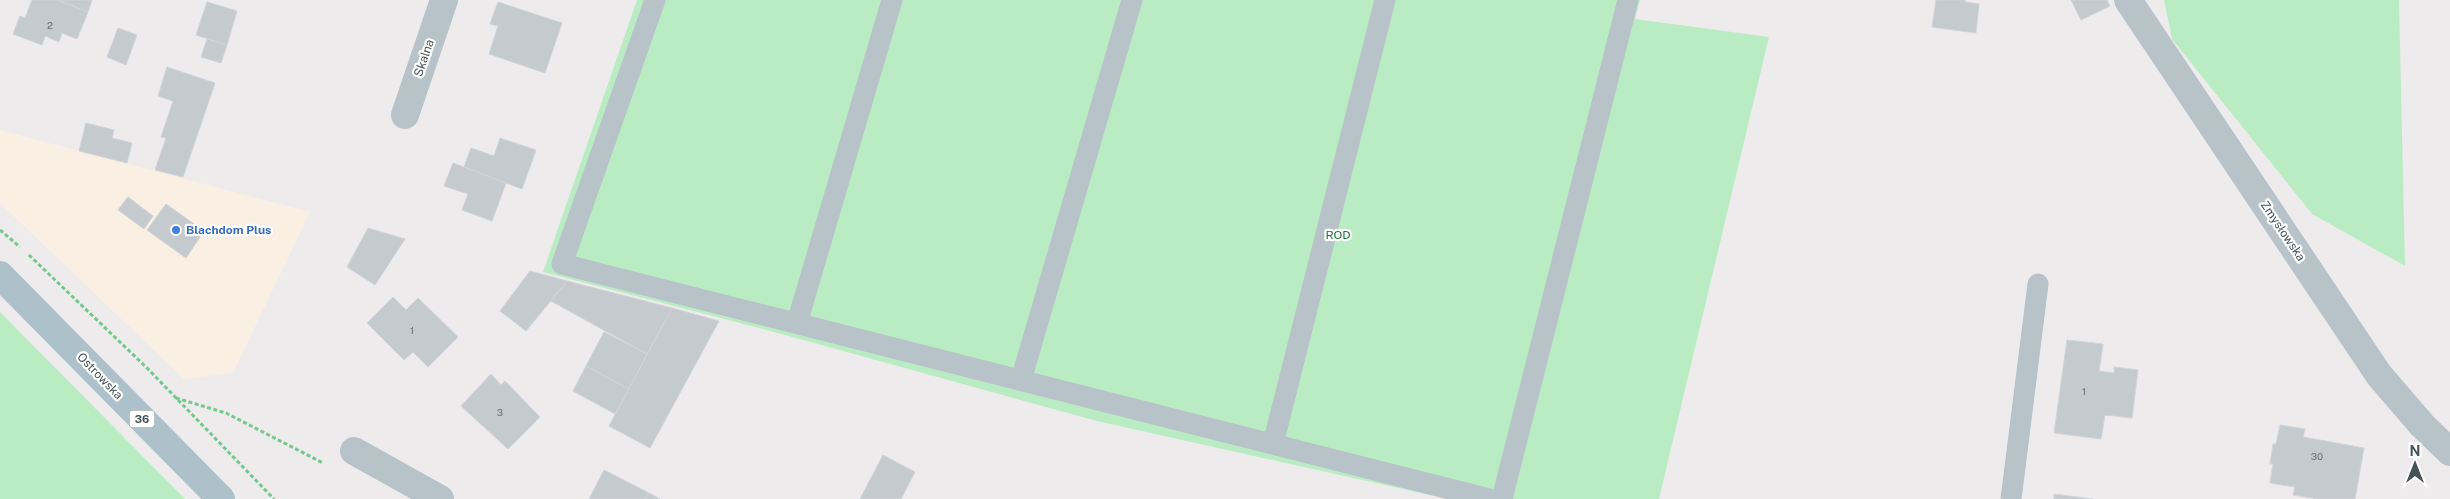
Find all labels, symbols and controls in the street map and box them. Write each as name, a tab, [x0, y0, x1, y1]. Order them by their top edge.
house number: 2	[47, 19, 53, 31]
street label: Skalna	[411, 38, 437, 78]
street label: Zmysłowska	[2258, 198, 2308, 264]
place label: Blachdom Plus	[186, 223, 271, 237]
marker: Blachdom Plus	[170, 224, 182, 236]
park label: ROD	[1325, 228, 1351, 242]
house number: 1	[410, 324, 414, 336]
street label: Ostrowska	[74, 350, 126, 402]
house number: 1	[2082, 385, 2086, 397]
house number: 3	[497, 406, 503, 418]
road number: 36	[130, 410, 154, 428]
north arrow	[2390, 439, 2440, 489]
text: N	[2410, 443, 2420, 459]
house number: 30	[2311, 450, 2323, 462]

